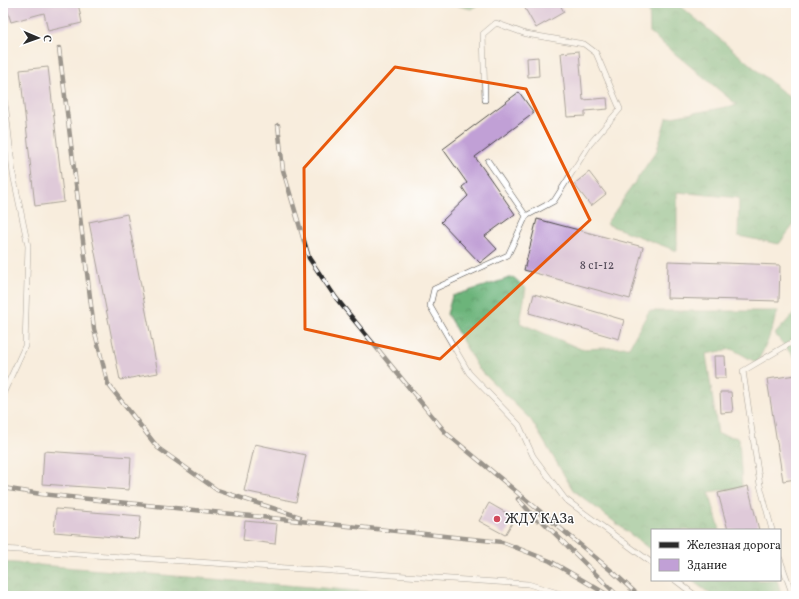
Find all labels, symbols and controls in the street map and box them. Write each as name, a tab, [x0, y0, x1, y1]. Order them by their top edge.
north arrow	[18, 18, 58, 58]
text: С	[39, 34, 54, 42]
house number: 8 с1-12	[580, 258, 614, 274]
place label: ЖДУ КАЗа	[505, 510, 574, 529]
marker: ЖДУ КАЗа	[492, 514, 502, 524]
legend	[651, 529, 781, 581]
text: Железная дорога	[687, 538, 781, 554]
text: Здание	[687, 558, 727, 574]

